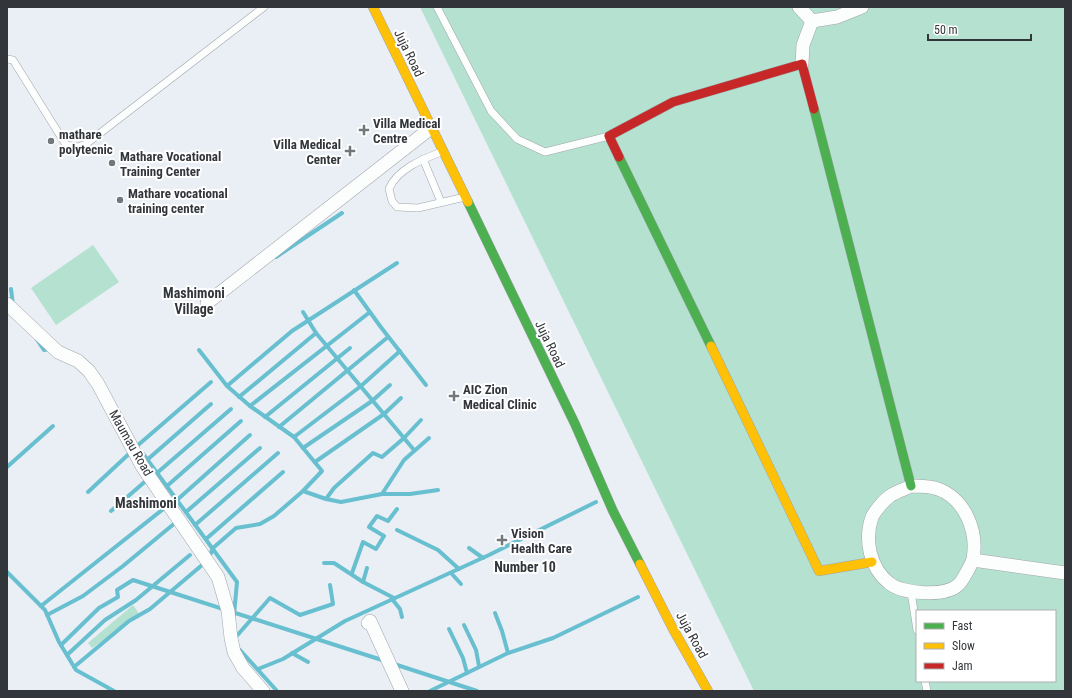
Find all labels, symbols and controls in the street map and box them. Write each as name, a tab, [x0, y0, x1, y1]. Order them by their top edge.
scale bar	[928, 16, 1031, 42]
text: 50 m	[934, 23, 958, 37]
street label: Juja Road	[391, 27, 427, 79]
place label: Villa Medical Centre	[373, 116, 441, 146]
marker: Villa Medical Centre	[358, 124, 370, 136]
place label: mathare polytecnic	[59, 127, 113, 157]
marker: mathare polytecnic	[46, 136, 56, 146]
place label: Villa Medical Center	[273, 137, 342, 167]
marker: Villa Medical Center	[344, 145, 356, 157]
place label: Mathare Vocational Training Center	[120, 149, 221, 179]
marker: Mathare Vocational Training Center	[107, 158, 117, 168]
place label: Mathare vocational training center	[128, 186, 228, 216]
marker: Mathare vocational training center	[115, 195, 125, 205]
district label: Mashimoni Village	[163, 285, 225, 317]
street label: Juja Road	[532, 318, 568, 370]
place label: AIC Zion Medical Clinic	[463, 382, 537, 412]
marker: AIC Zion Medical Clinic	[448, 390, 460, 402]
street label: Maumau Road	[106, 407, 156, 479]
district label: Mashimoni	[115, 495, 177, 511]
place label: Vision Health Care	[511, 526, 572, 556]
marker: Vision Health Care	[496, 534, 508, 546]
district label: Number 10	[494, 559, 556, 575]
street label: Juja Road	[673, 609, 711, 661]
legend	[916, 610, 1056, 682]
text: Fast	[952, 619, 973, 633]
text: Slow	[952, 639, 975, 653]
text: Jam	[952, 659, 973, 673]

